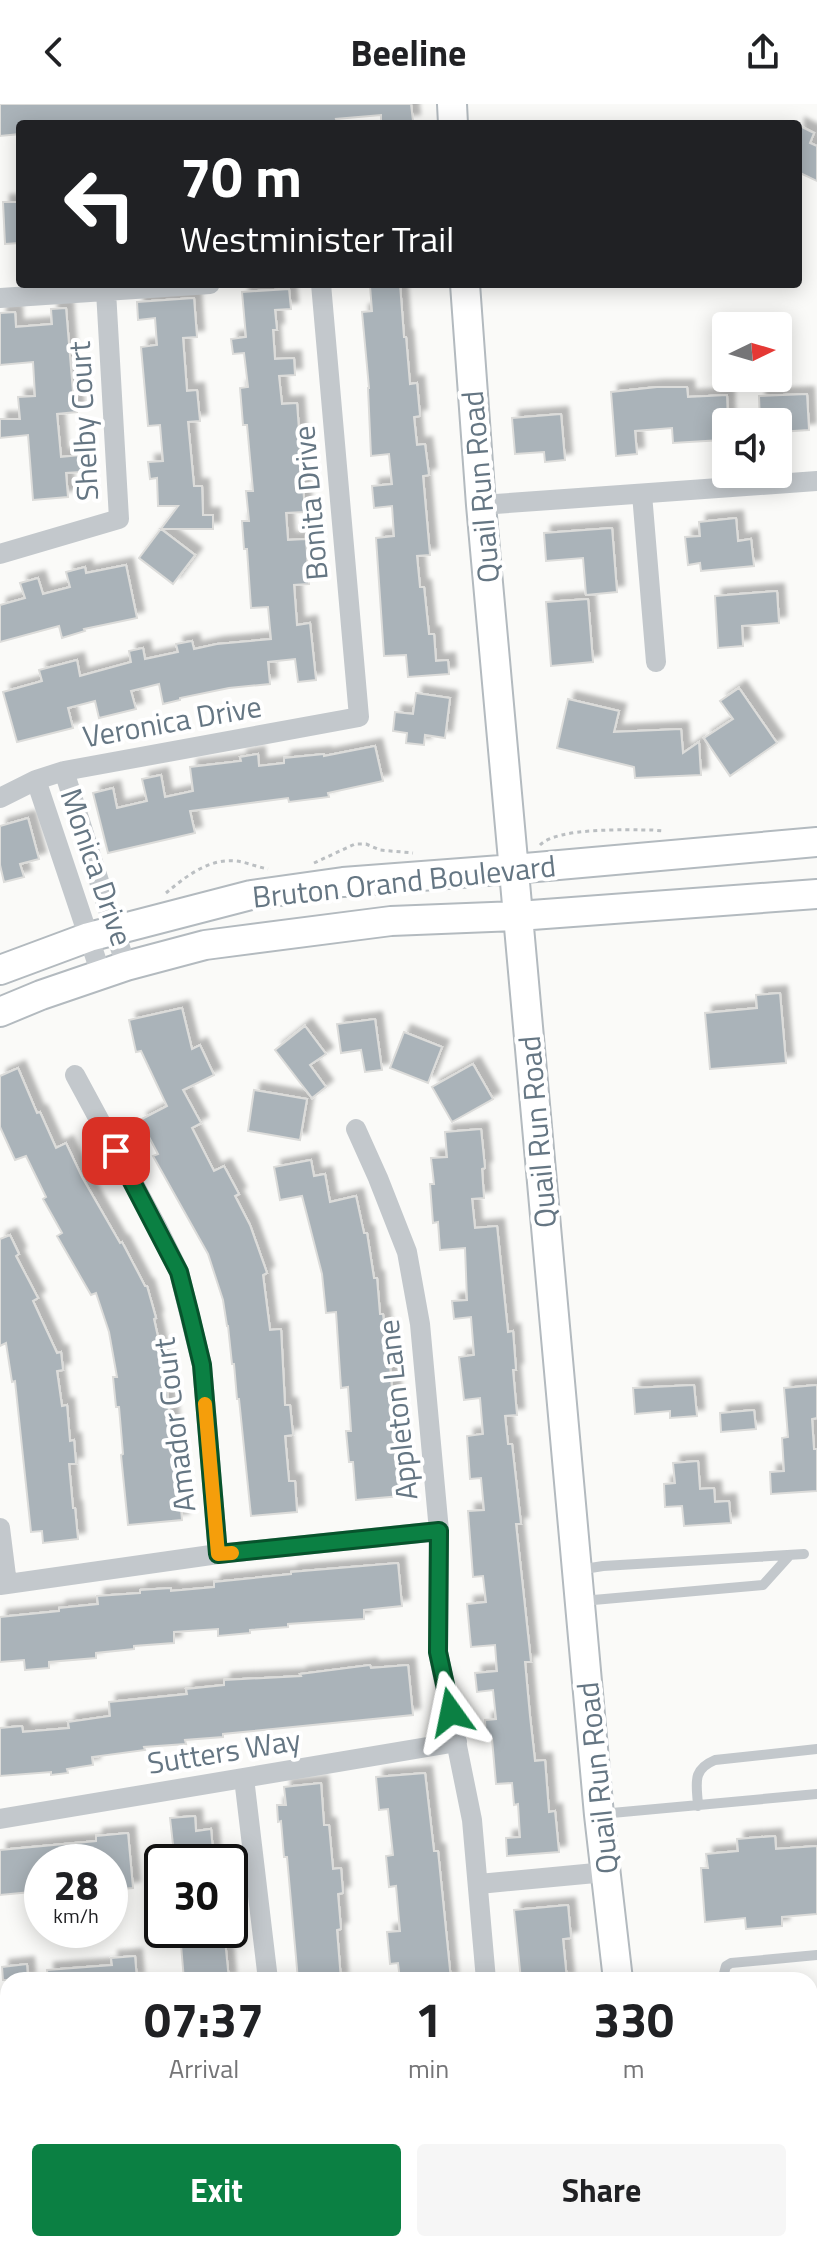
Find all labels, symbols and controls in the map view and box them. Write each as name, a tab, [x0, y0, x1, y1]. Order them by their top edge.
text: Beeline	[351, 25, 466, 80]
icon: back	[32, 30, 76, 74]
icon: share	[741, 30, 785, 74]
text: 70 m	[180, 134, 302, 219]
icon: left	[48, 152, 152, 256]
text: Westminister Trail	[180, 211, 454, 266]
north arrow	[712, 312, 792, 392]
map controls	[712, 312, 792, 488]
street label: Shelby Court	[56, 340, 110, 502]
street label: Quail Run Road	[449, 389, 511, 585]
button: sound	[712, 408, 792, 488]
street label: Bonita Drive	[280, 424, 340, 582]
street label: Veronica Drive	[79, 683, 265, 759]
street label: Monica Drive	[49, 782, 145, 952]
street label: Bruton Orand Boulevard	[250, 842, 558, 920]
street label: Quail Run Road	[506, 1034, 568, 1230]
pin	[82, 1117, 150, 1185]
icon: arrive	[94, 1129, 138, 1173]
street label: Appleton Lane	[365, 1317, 429, 1503]
street label: Amador Court	[140, 1335, 208, 1515]
position arrow	[409, 1670, 493, 1754]
street label: Quail Run Road	[564, 1680, 630, 1876]
street label: Sutters Way	[144, 1716, 304, 1786]
speed limit sign: 30	[144, 1844, 248, 1948]
text: 28	[54, 1855, 98, 1916]
text: km/h	[53, 1900, 99, 1931]
text: 07:37	[144, 1983, 264, 2056]
text: 1	[415, 1983, 442, 2056]
text: 330	[593, 1983, 674, 2056]
text: Arrival	[169, 2049, 239, 2088]
text: min	[408, 2049, 449, 2088]
text: m	[623, 2049, 645, 2088]
button: Exit	[32, 2144, 401, 2236]
button: Share	[417, 2144, 786, 2236]

